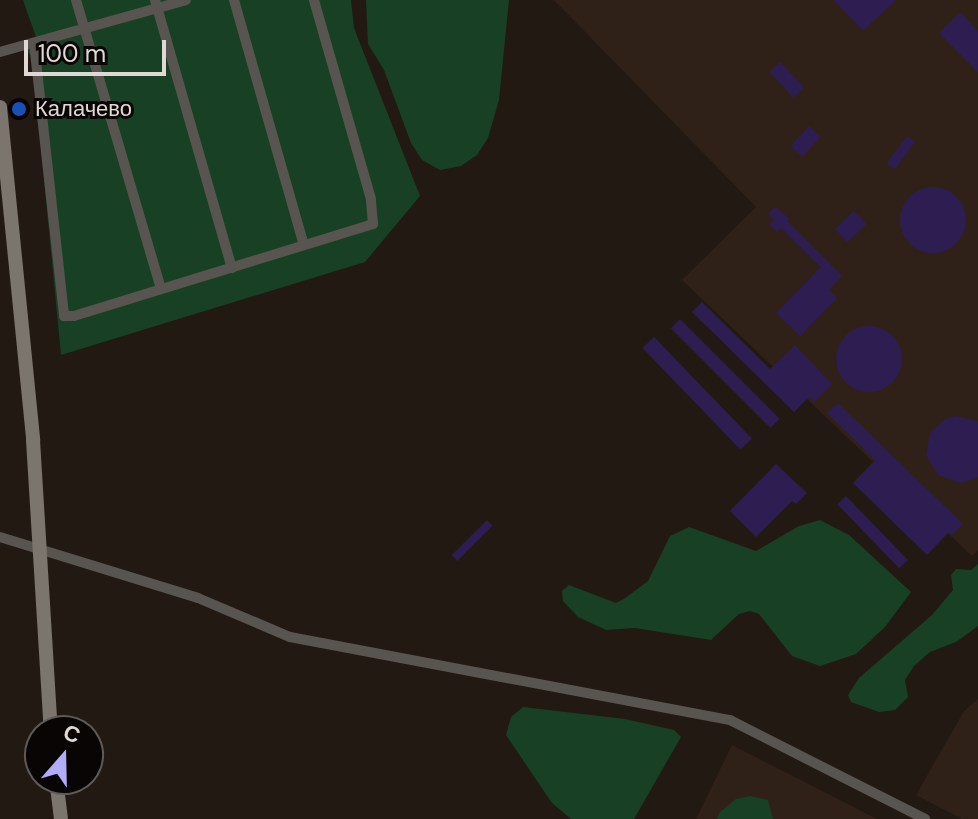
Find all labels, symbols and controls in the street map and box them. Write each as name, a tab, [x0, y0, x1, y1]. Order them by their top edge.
scale bar	[28, 24, 170, 74]
text: 100 m	[38, 38, 106, 69]
place label: Калачево	[35, 96, 132, 122]
marker: Калачево	[10, 100, 28, 118]
north arrow	[24, 715, 104, 795]
text: С	[59, 718, 84, 750]

